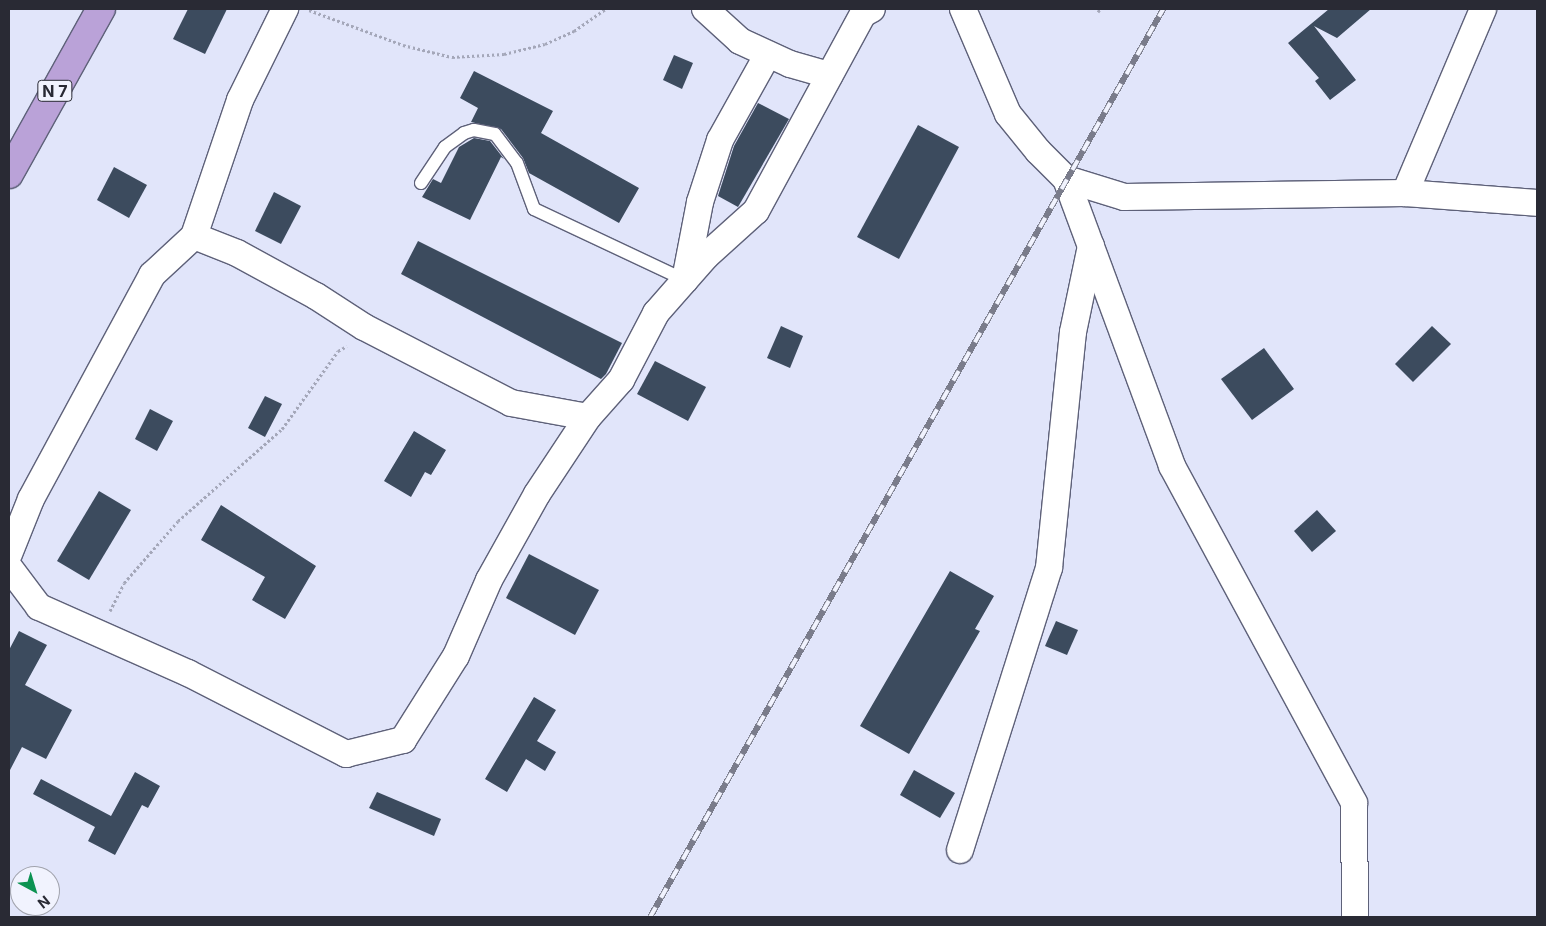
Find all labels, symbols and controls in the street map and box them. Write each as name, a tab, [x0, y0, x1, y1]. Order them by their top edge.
road number: N 7	[36, 78, 74, 104]
north arrow	[10, 866, 60, 916]
text: N	[35, 892, 54, 912]

